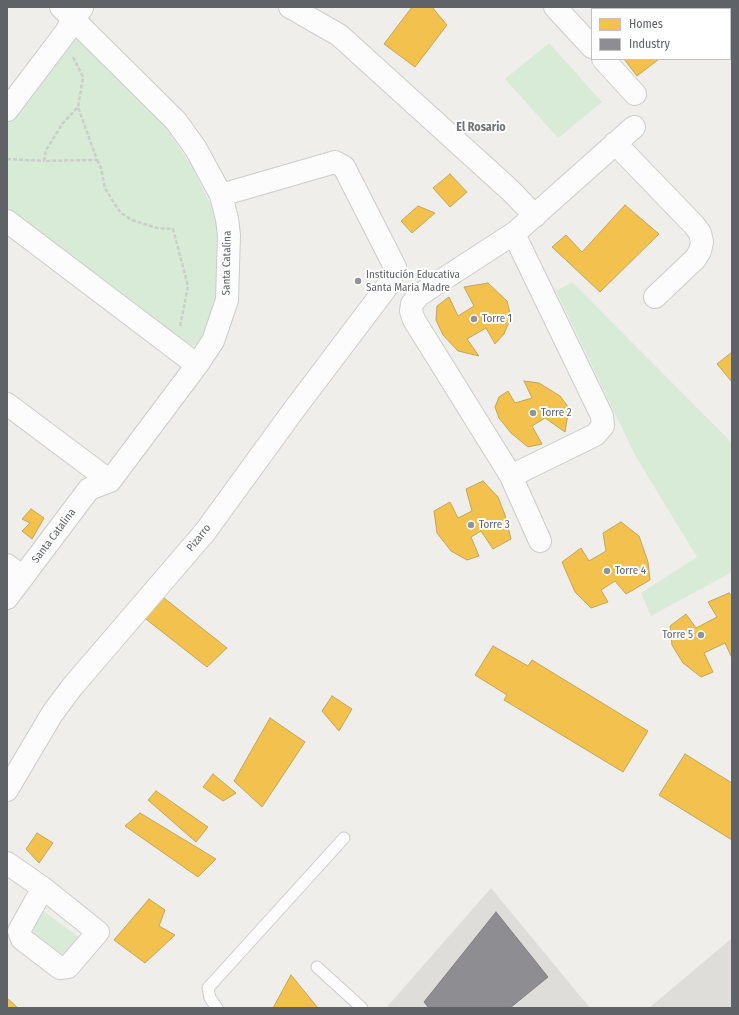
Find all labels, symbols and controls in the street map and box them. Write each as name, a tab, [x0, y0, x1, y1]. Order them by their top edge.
legend	[591, 8, 731, 60]
text: Homes	[629, 17, 663, 31]
text: Industry	[629, 37, 670, 51]
district label: El Rosario	[456, 121, 506, 135]
street label: Santa Catalina	[220, 231, 234, 295]
place label: Institución Educativa Santa Maria Madre	[366, 268, 460, 294]
marker: Institución Educativa Santa Maria Madre	[353, 276, 363, 286]
place label: Torre 1	[482, 312, 512, 326]
marker: Torre 1	[469, 314, 479, 324]
place label: Torre 2	[541, 406, 572, 420]
marker: Torre 2	[528, 408, 538, 418]
street label: Santa Catalina	[29, 506, 79, 566]
place label: Torre 3	[479, 518, 510, 532]
marker: Torre 3	[466, 520, 476, 530]
street label: Pizarro	[184, 522, 214, 554]
place label: Torre 4	[615, 564, 646, 578]
marker: Torre 4	[602, 566, 612, 576]
place label: Torre 5	[662, 628, 693, 642]
marker: Torre 5	[696, 630, 706, 640]

